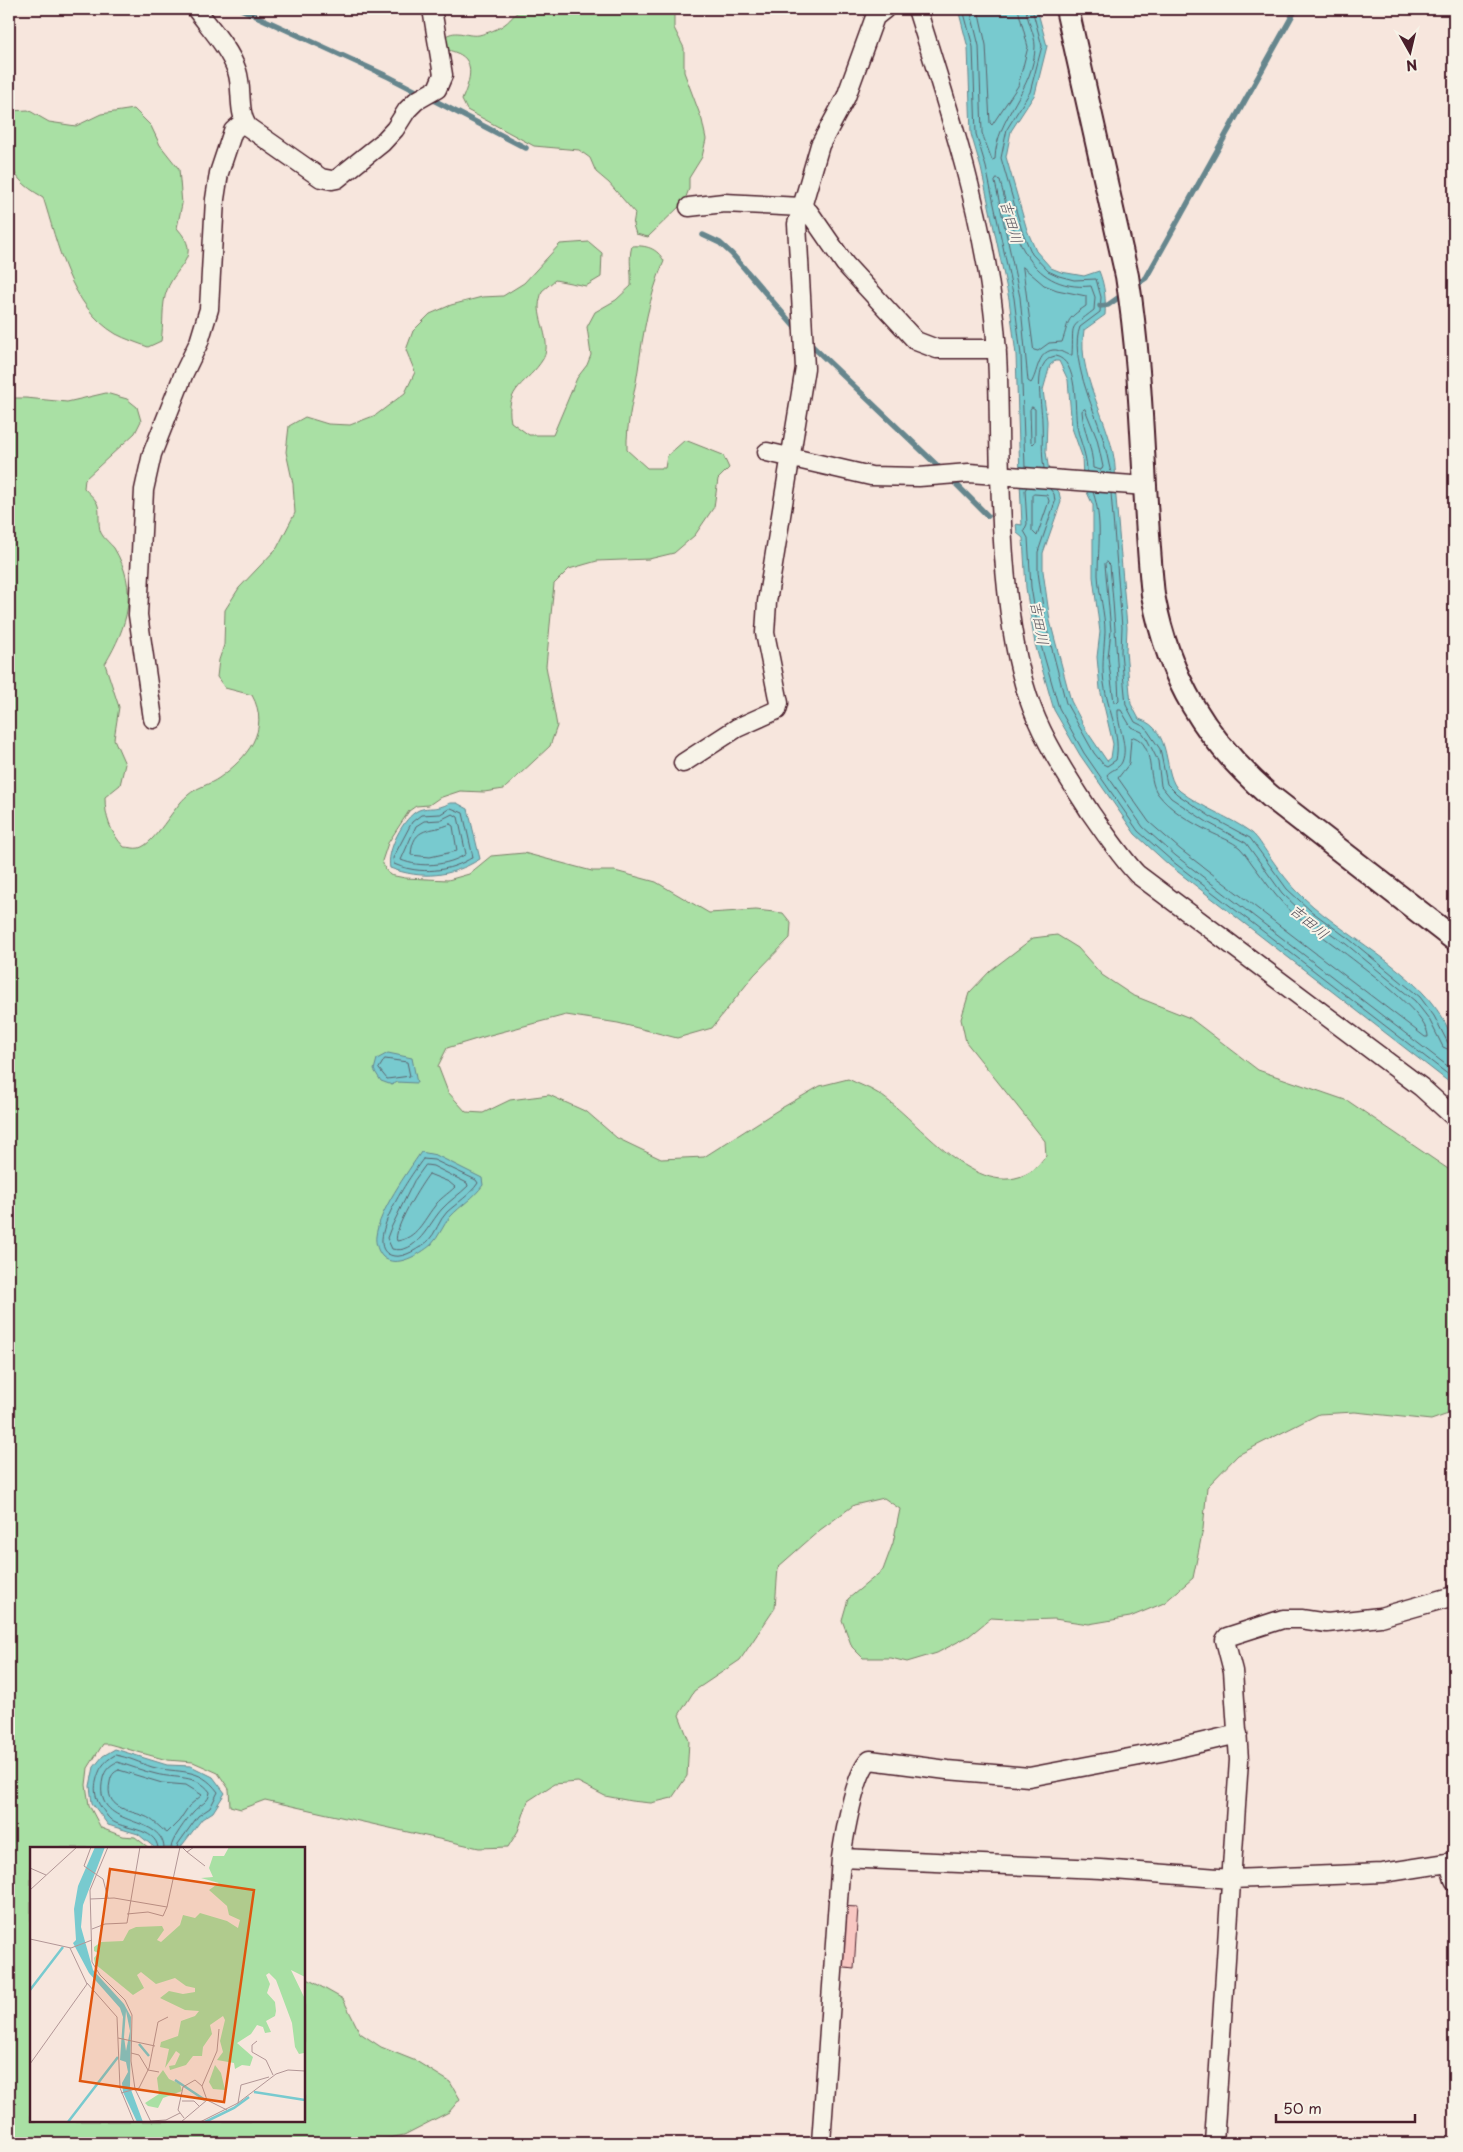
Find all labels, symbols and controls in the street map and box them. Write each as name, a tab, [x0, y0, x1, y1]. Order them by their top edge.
north arrow	[1386, 28, 1436, 78]
text: N	[1405, 54, 1419, 77]
water label: 吉田川	[995, 197, 1030, 246]
water label: 吉田川	[1025, 599, 1056, 647]
water label: 吉田川	[1285, 898, 1335, 944]
inset map	[30, 1847, 305, 2122]
scale bar	[1276, 2092, 1414, 2124]
text: 50 m	[1283, 2096, 1322, 2119]

